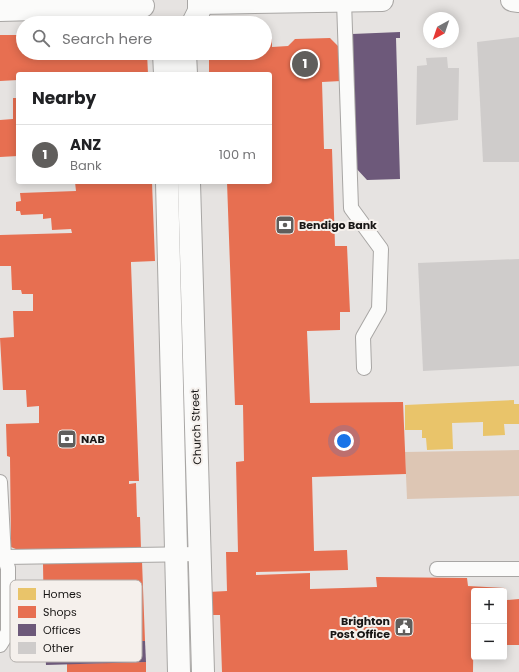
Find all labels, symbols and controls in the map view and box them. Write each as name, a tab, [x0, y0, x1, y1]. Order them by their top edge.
north arrow	[423, 12, 459, 48]
search box	[16, 16, 272, 60]
icon: search	[30, 27, 52, 49]
text: Search here	[62, 28, 152, 49]
pin: 1	[292, 49, 318, 79]
text: Nearby	[32, 86, 96, 110]
text: ANZ	[70, 134, 101, 155]
text: 1	[43, 145, 47, 164]
text: 100 m	[219, 145, 256, 164]
text: Bank	[70, 156, 102, 175]
bank icon: Bendigo Bank	[274, 214, 296, 236]
place label: Bendigo Bank	[299, 217, 377, 233]
street label: Church Street	[187, 389, 205, 465]
bank icon: NAB	[56, 428, 78, 450]
place label: NAB	[81, 431, 105, 447]
your location	[334, 431, 354, 451]
legend	[10, 580, 142, 662]
text: Homes	[43, 586, 82, 602]
map controls	[471, 588, 507, 660]
button: +	[471, 588, 507, 624]
text: Shops	[43, 604, 77, 620]
place label: Brighton Post Office	[330, 613, 390, 642]
public building icon: Brighton Post Office	[393, 616, 415, 638]
text: Offices	[43, 622, 81, 638]
button: −	[471, 624, 507, 660]
text: Other	[43, 640, 74, 656]

